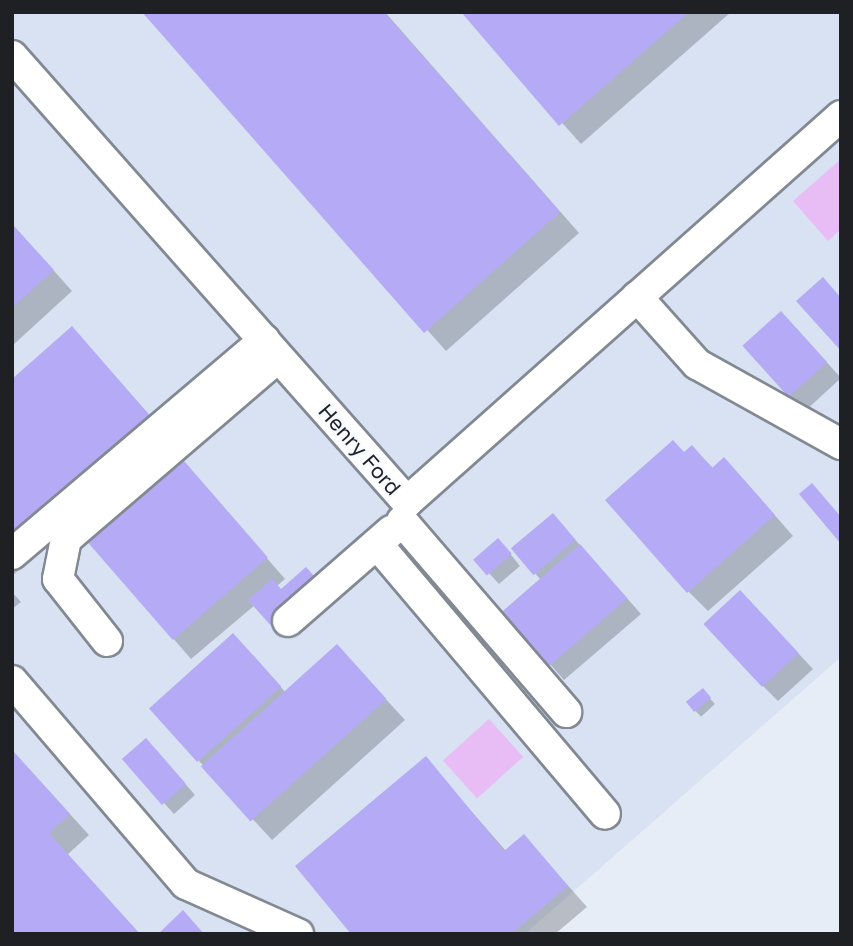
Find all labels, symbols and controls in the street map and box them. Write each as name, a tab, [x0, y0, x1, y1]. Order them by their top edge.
street label: Henry Ford	[314, 398, 406, 500]

